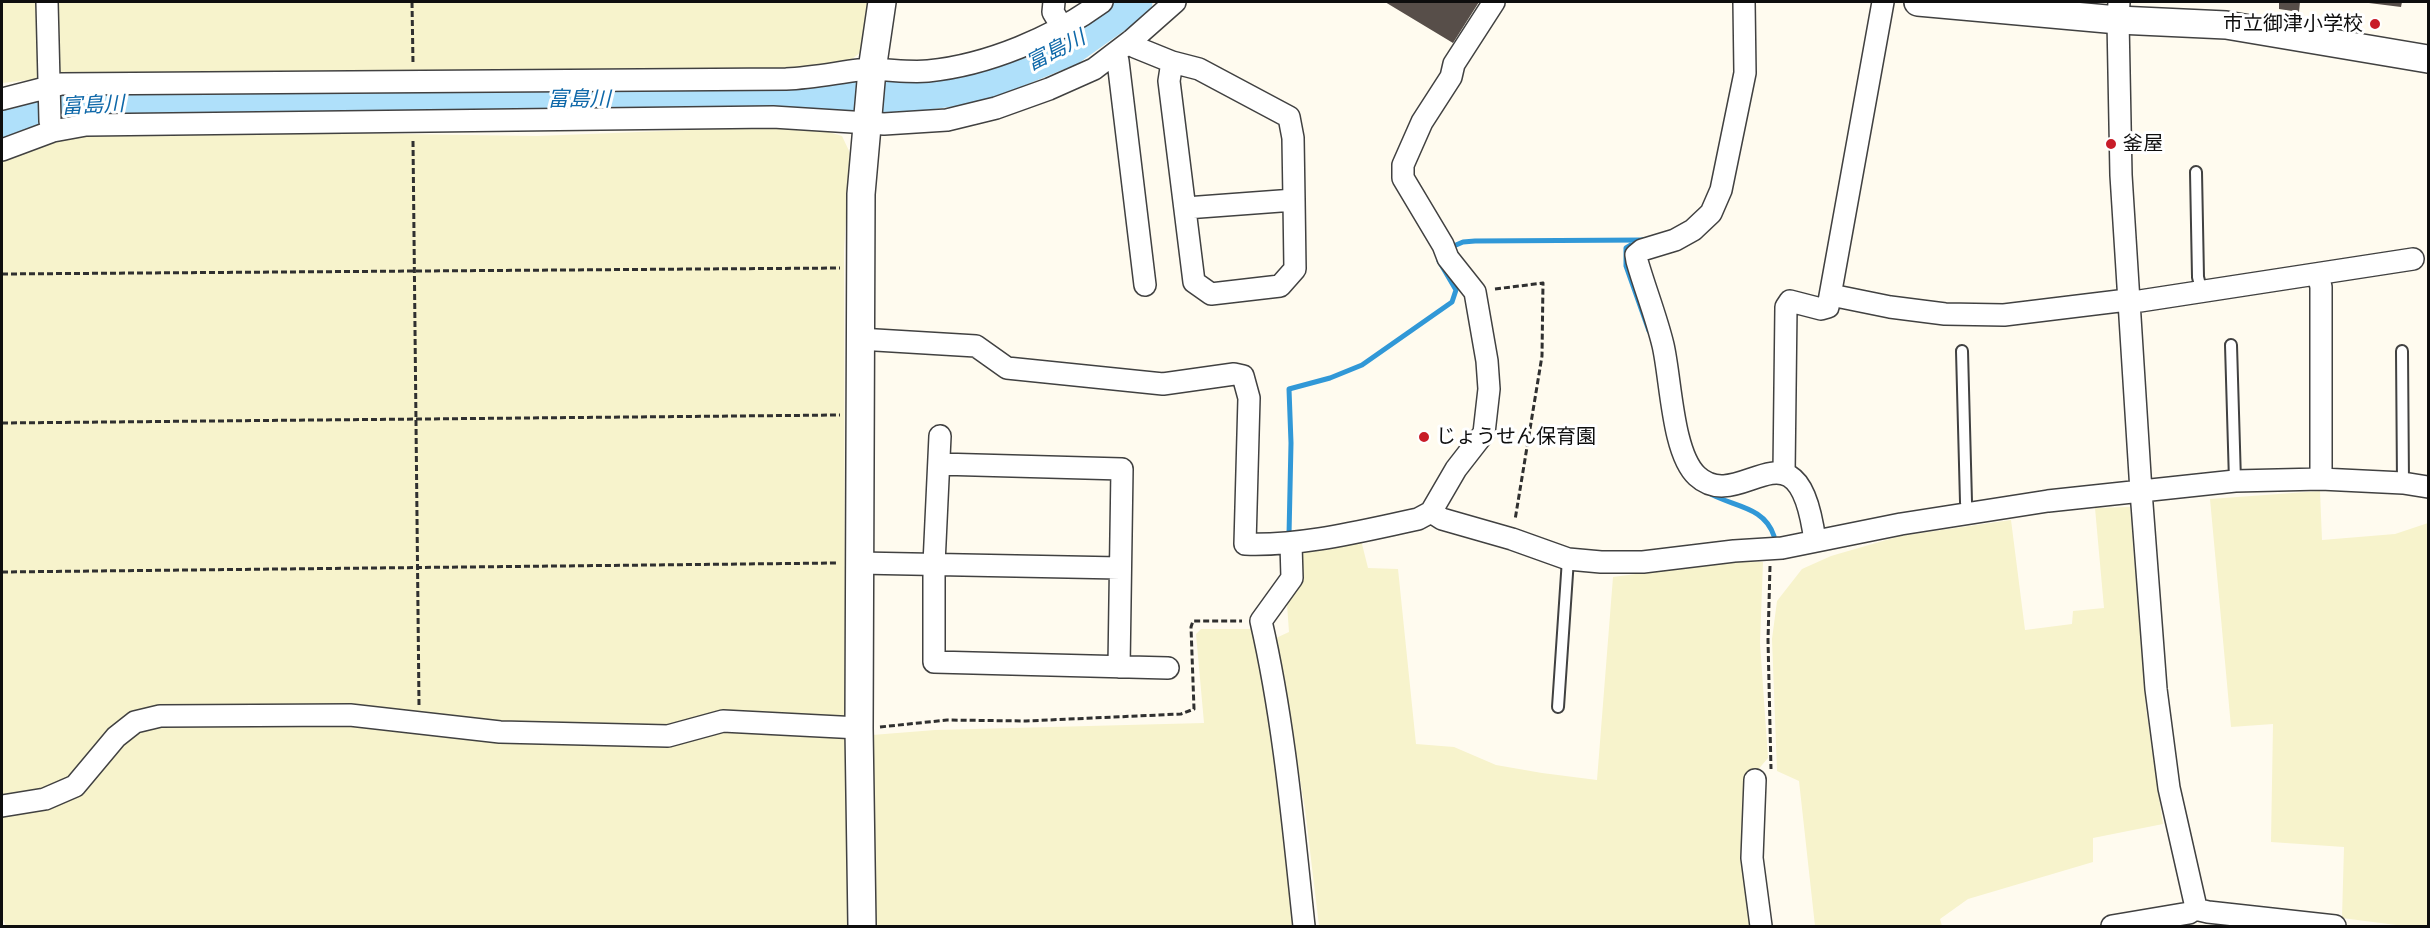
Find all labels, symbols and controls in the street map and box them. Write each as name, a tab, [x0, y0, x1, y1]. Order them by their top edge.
place label: 市立御津小学校	[2223, 12, 2363, 36]
marker: 市立御津小学校	[2368, 17, 2382, 31]
water label: 富島川	[1022, 25, 1090, 77]
water label: 富島川	[548, 87, 610, 113]
water label: 富島川	[61, 92, 125, 120]
place label: 釜屋	[2123, 132, 2163, 156]
marker: 釜屋	[2104, 137, 2118, 151]
place label: じょうせん保育園	[1436, 425, 1596, 449]
marker: じょうせん保育園	[1417, 430, 1431, 444]

